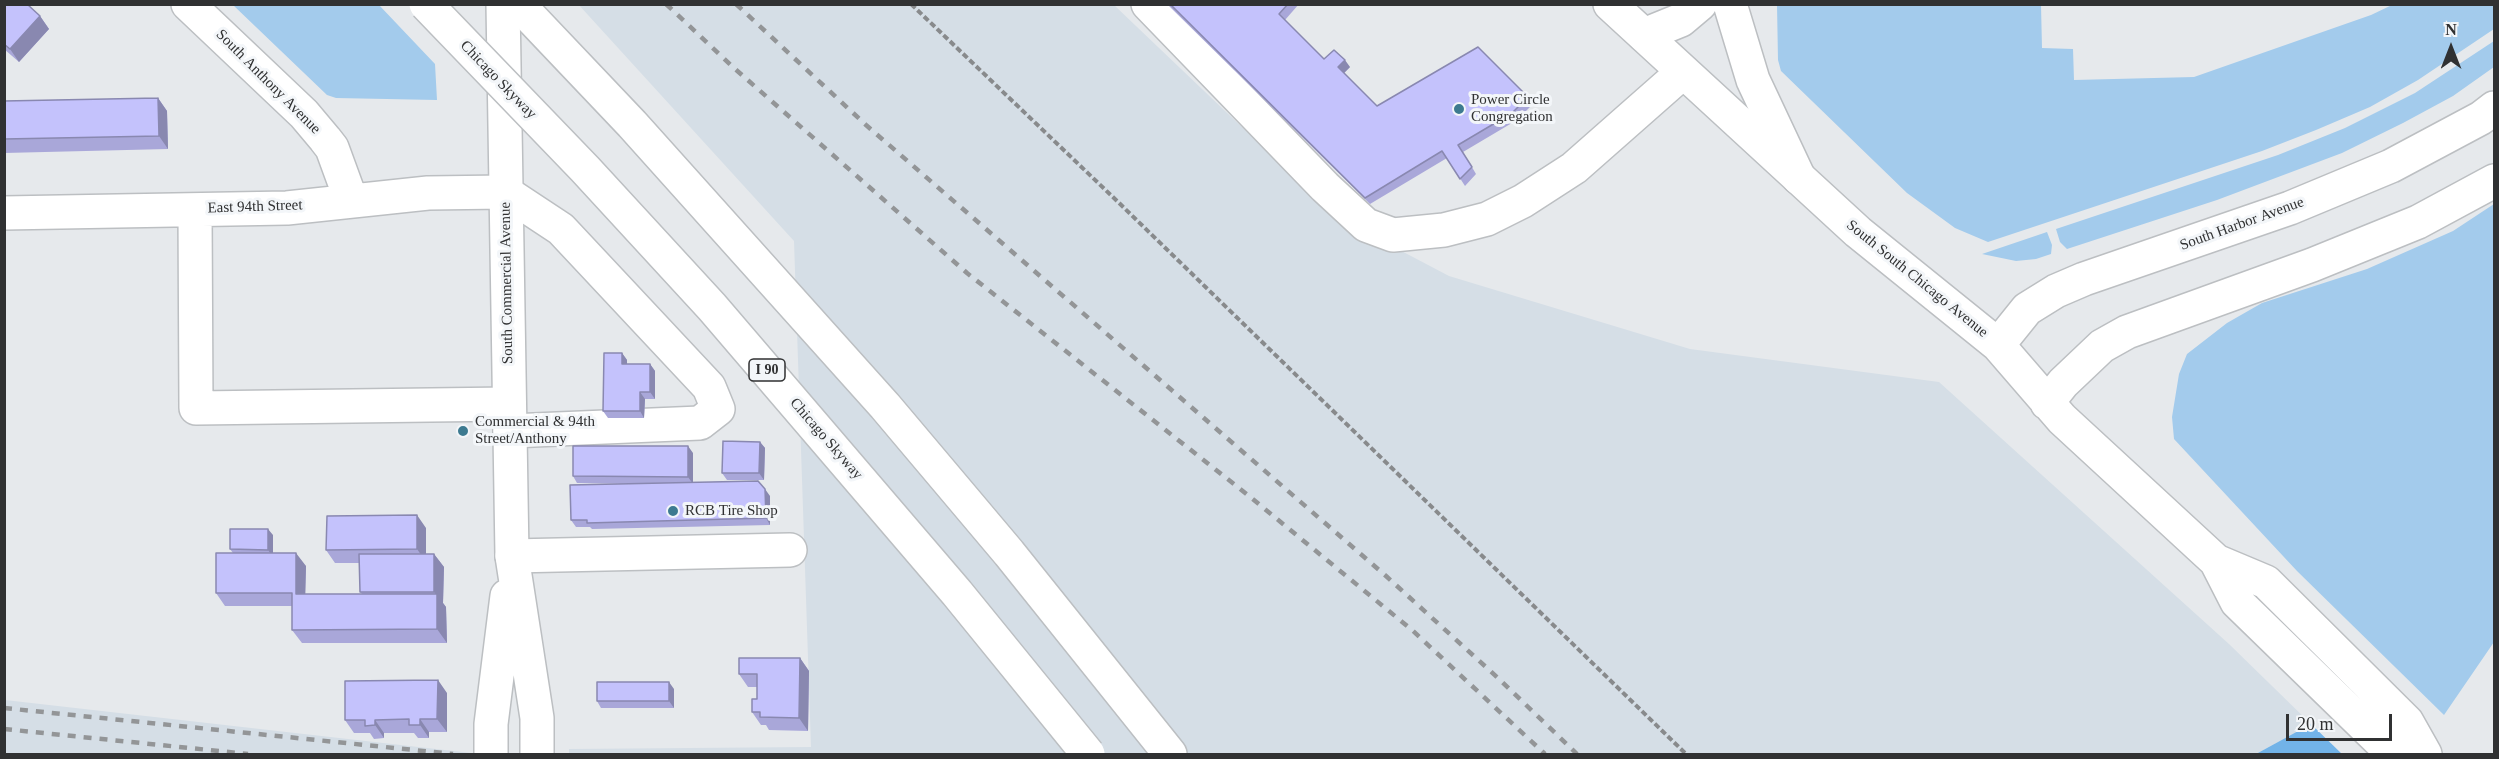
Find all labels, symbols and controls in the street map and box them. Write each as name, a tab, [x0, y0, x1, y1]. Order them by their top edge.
north arrow	[2421, 18, 2481, 78]
text: N	[2445, 21, 2457, 38]
street label: South Anthony Avenue	[212, 26, 324, 138]
street label: Chicago Skyway	[456, 37, 540, 123]
place label: Power Circle Congregation	[1471, 91, 1553, 126]
marker: Power Circle Congregation	[1452, 102, 1466, 116]
street label: South Harbor Avenue	[2178, 193, 2306, 255]
street label: East 94th Street	[207, 196, 303, 218]
street label: South Commercial Avenue	[497, 202, 517, 364]
street label: South South Chicago Avenue	[1843, 216, 1991, 342]
road number: I 90	[749, 359, 785, 381]
street label: Chicago Skyway	[786, 395, 866, 483]
place label: Commercial & 94th Street/Anthony	[475, 413, 595, 448]
marker: Commercial & 94th Street/Anthony	[456, 424, 470, 438]
place label: RCB Tire Shop	[685, 502, 778, 520]
marker: RCB Tire Shop	[666, 504, 680, 518]
scale bar	[2289, 702, 2396, 740]
text: 20 m	[2297, 714, 2334, 734]

